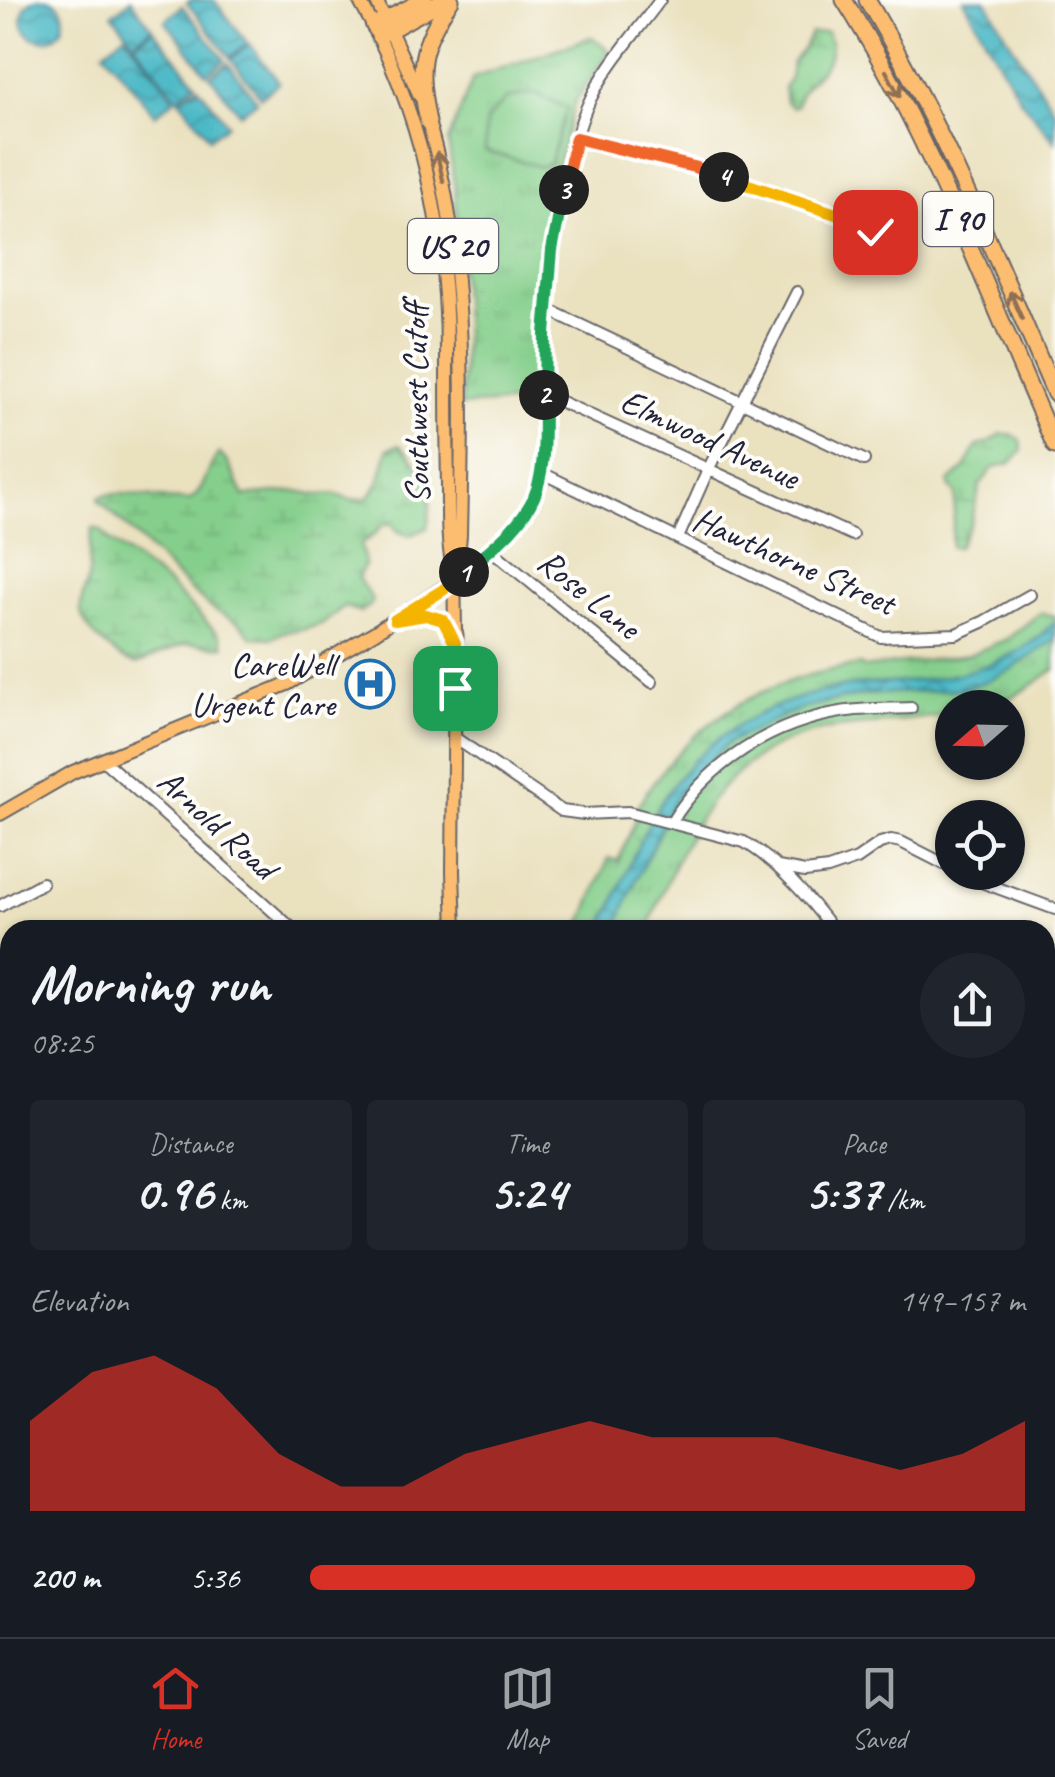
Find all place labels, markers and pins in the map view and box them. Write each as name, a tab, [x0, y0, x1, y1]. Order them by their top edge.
pin: 4	[699, 152, 749, 202]
pin: 3	[539, 165, 589, 215]
pin	[833, 190, 918, 275]
pin: 2	[519, 370, 569, 420]
pin: 1	[439, 547, 489, 597]
place label: CareWell Urgent Care	[191, 642, 341, 727]
pin	[413, 646, 498, 731]
hospital icon: CareWell Urgent Care	[344, 658, 396, 710]

